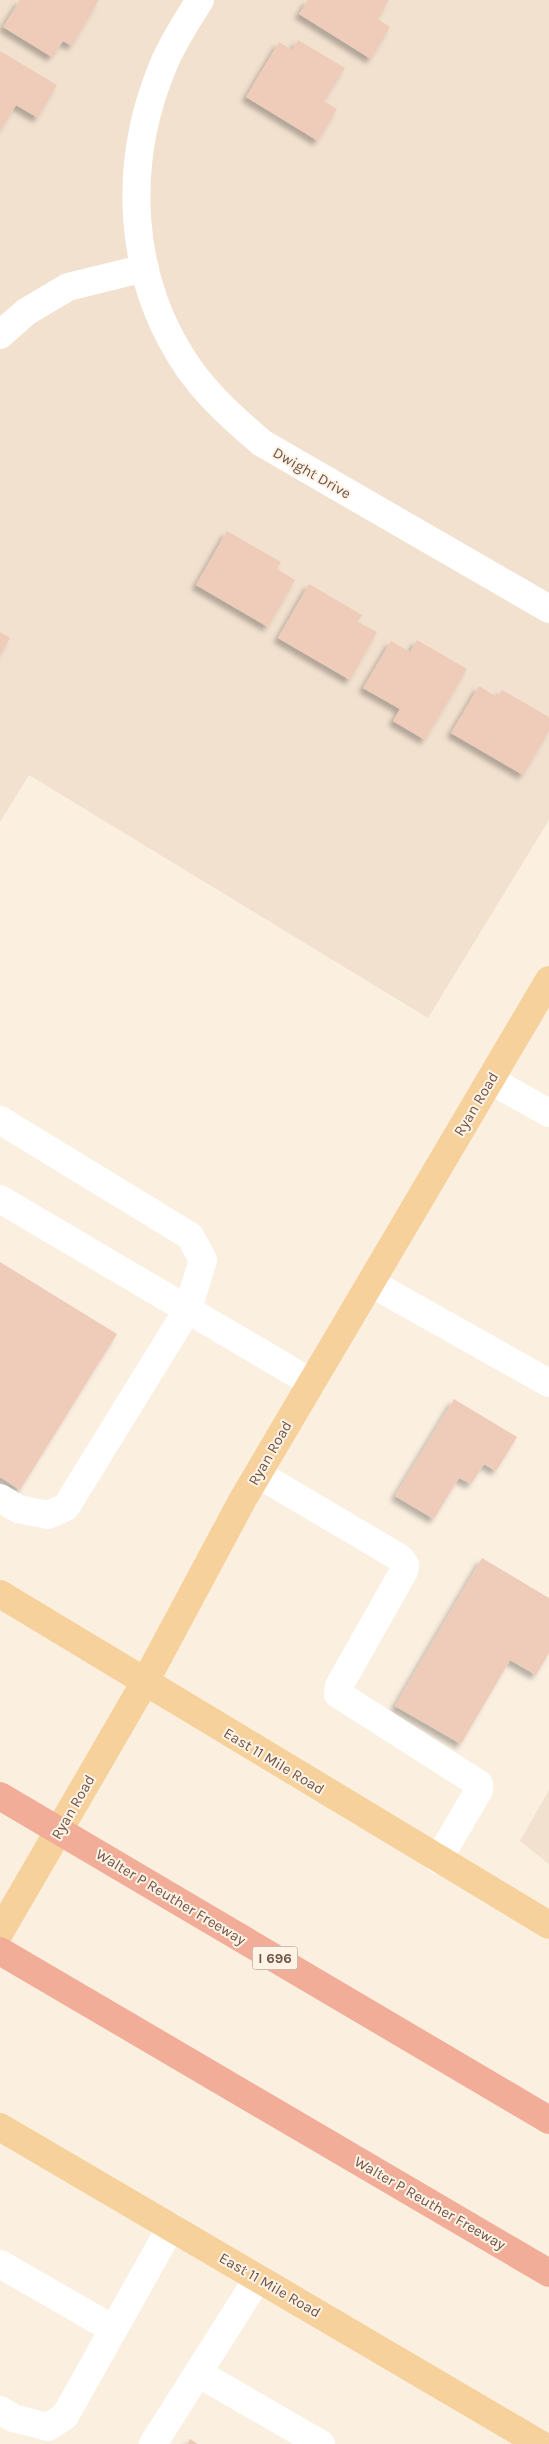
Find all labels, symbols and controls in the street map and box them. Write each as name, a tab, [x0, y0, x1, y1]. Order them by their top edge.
street label: Dwight Drive	[270, 443, 354, 503]
street label: Ryan Road	[450, 1069, 502, 1139]
street label: Ryan Road	[244, 1418, 296, 1488]
street label: East 11 Mile Road	[220, 1724, 328, 1798]
street label: Ryan Road	[47, 1772, 99, 1842]
street label: Walter P Reuther Freeway	[93, 1845, 249, 1949]
road number: I 696	[252, 1946, 298, 1970]
street label: Walter P Reuther Freeway	[351, 2152, 509, 2254]
street label: East 11 Mile Road	[216, 2249, 324, 2321]

